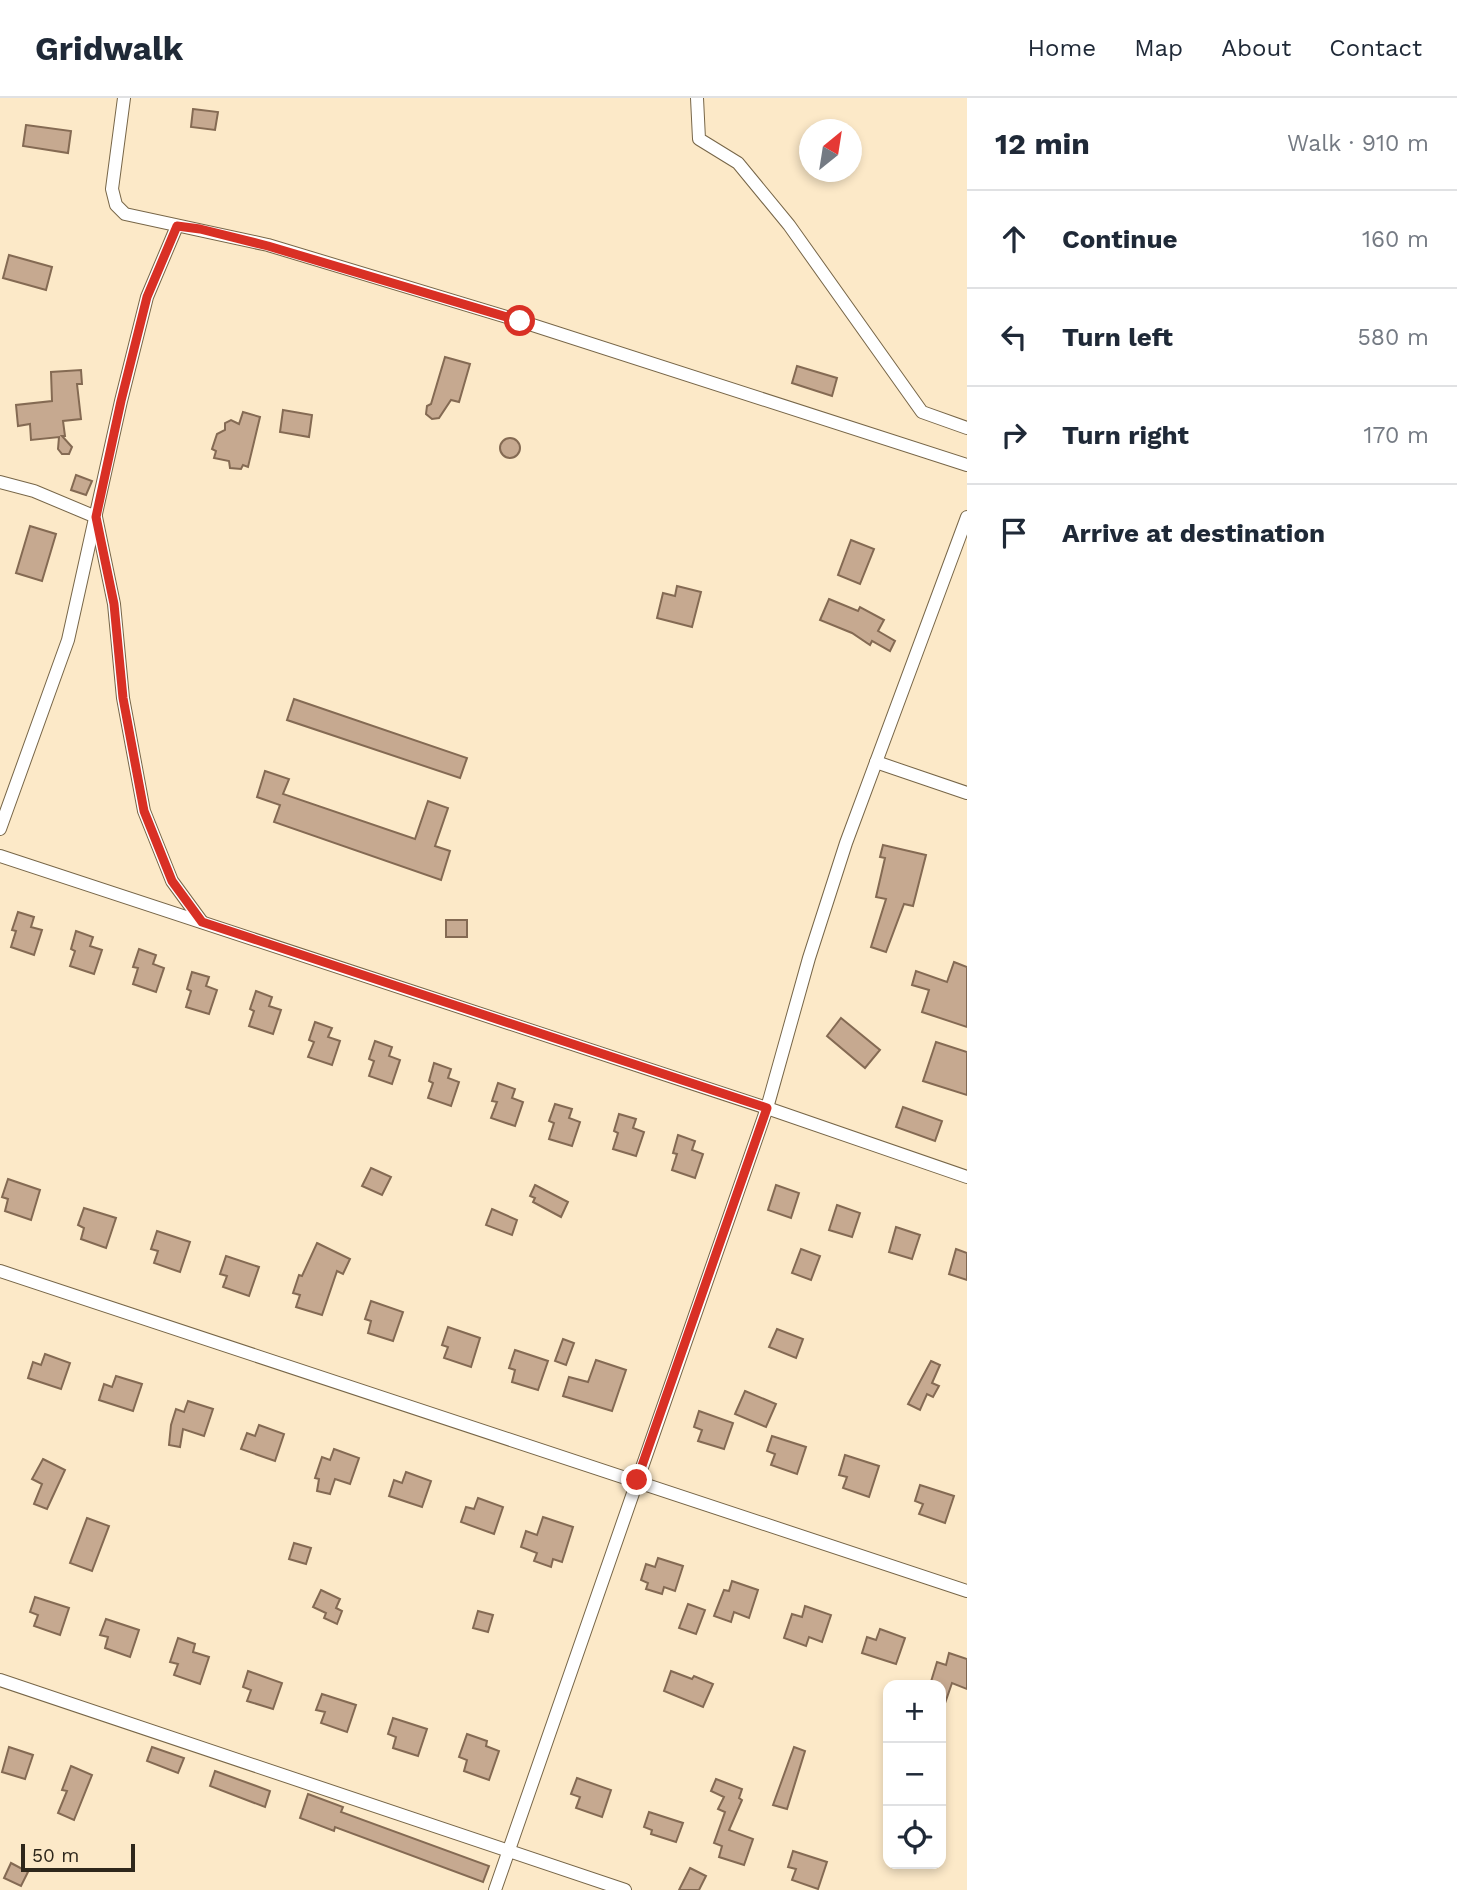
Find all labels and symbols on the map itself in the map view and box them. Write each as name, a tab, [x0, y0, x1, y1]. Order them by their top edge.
north arrow	[799, 119, 862, 182]
route start	[504, 305, 535, 336]
route end	[621, 1464, 652, 1495]
scale bar	[21, 1841, 135, 1873]

